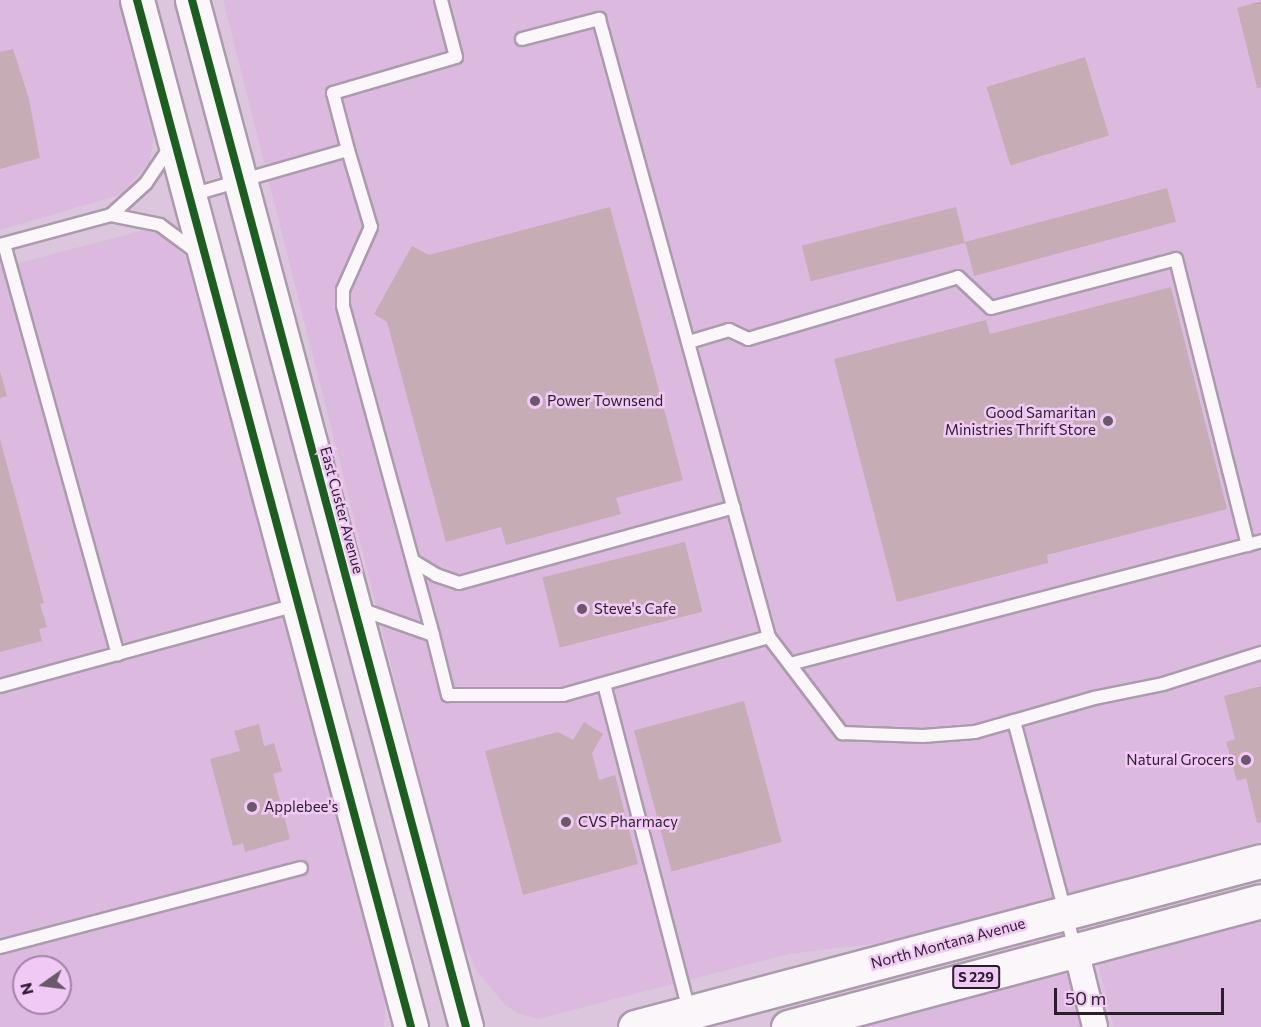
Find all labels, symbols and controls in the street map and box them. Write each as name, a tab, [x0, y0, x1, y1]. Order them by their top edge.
place label: Power Townsend	[547, 392, 663, 410]
marker: Power Townsend	[528, 394, 542, 408]
place label: Good Samaritan Ministries Thrift Store	[945, 403, 1096, 438]
marker: Good Samaritan Ministries Thrift Store	[1101, 414, 1115, 428]
street label: East Custer Avenue	[316, 444, 368, 576]
place label: Steve's Cafe	[594, 600, 676, 618]
marker: Steve's Cafe	[575, 602, 589, 616]
place label: Natural Grocers	[1126, 751, 1234, 769]
marker: Natural Grocers	[1239, 753, 1253, 767]
place label: Applebee's	[264, 798, 338, 816]
marker: Applebee's	[245, 800, 259, 814]
place label: CVS Pharmacy	[578, 813, 678, 831]
marker: CVS Pharmacy	[559, 815, 573, 829]
street label: North Montana Avenue	[869, 914, 1027, 972]
north arrow	[12, 955, 72, 1015]
road number: S 229	[952, 966, 1000, 988]
scale bar	[1057, 976, 1226, 1014]
text: N	[15, 981, 37, 997]
text: 50 m	[1065, 987, 1106, 1009]

